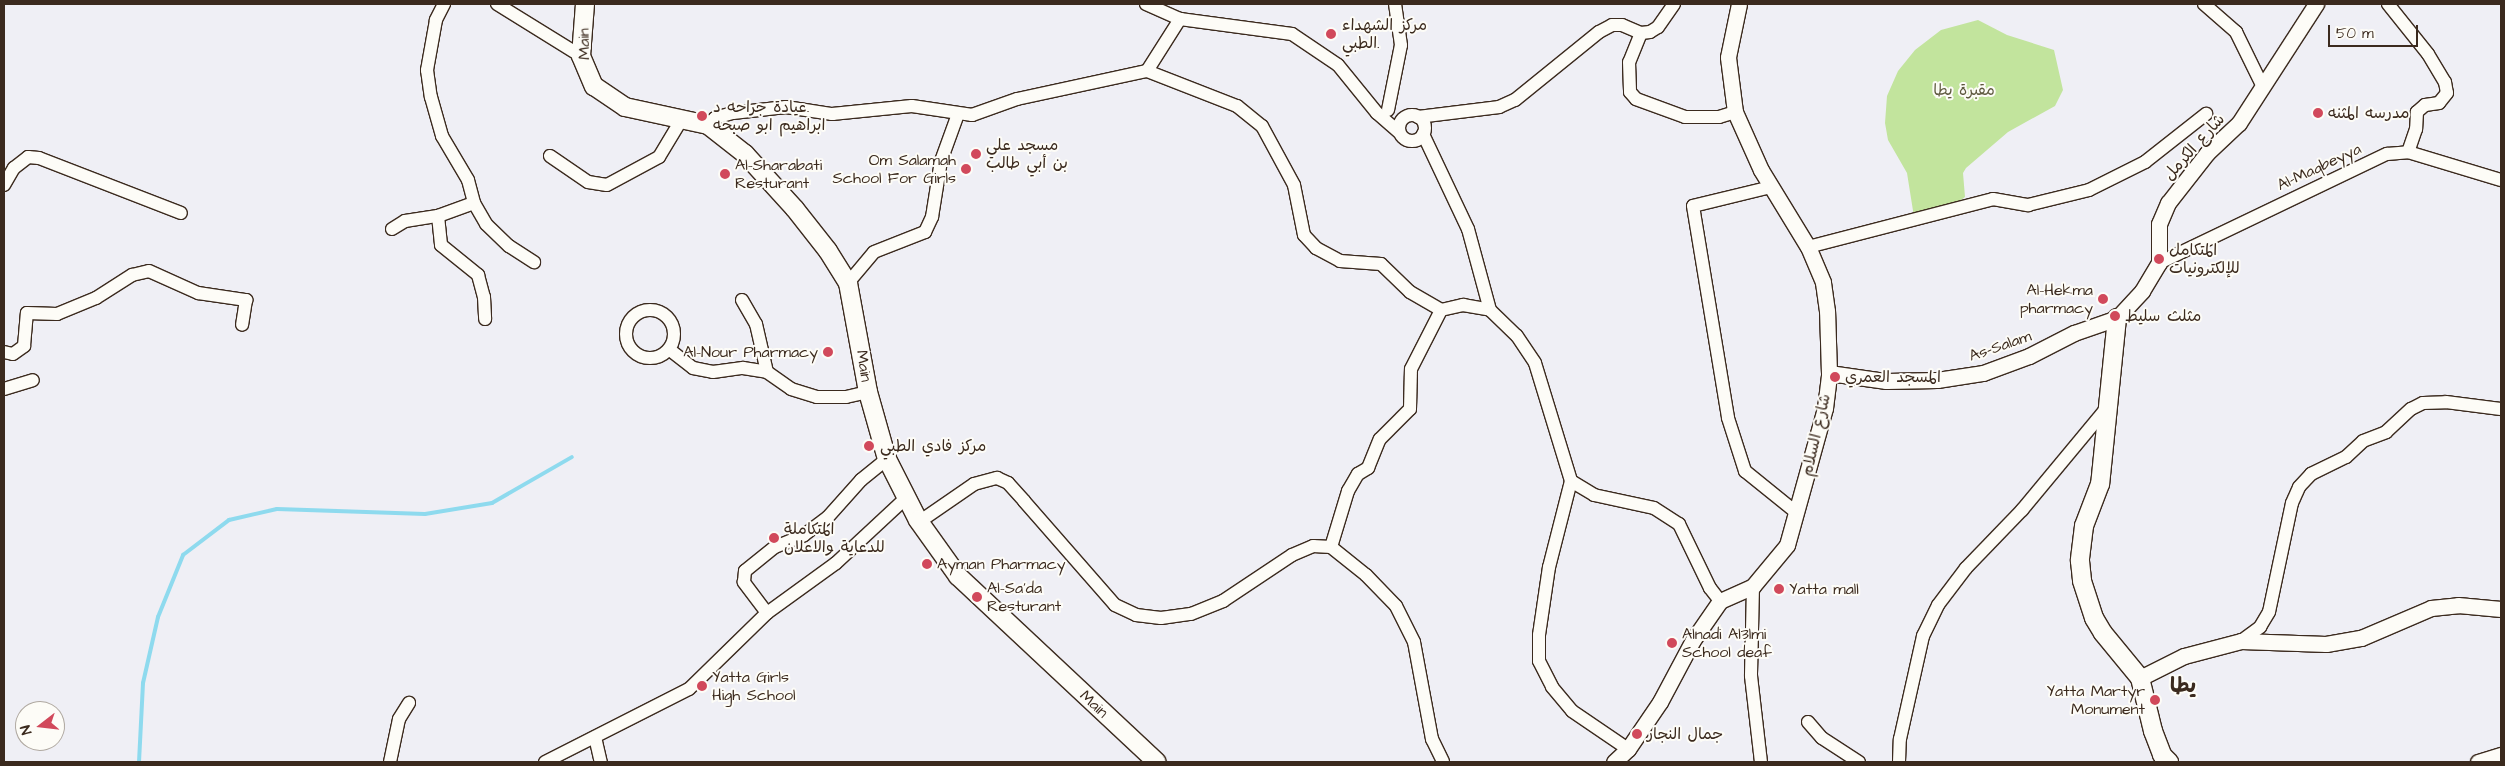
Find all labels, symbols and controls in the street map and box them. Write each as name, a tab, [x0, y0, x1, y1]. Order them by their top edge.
place label: مركز الشهداء الطبي.	[1342, 15, 1427, 53]
scale bar	[2330, 15, 2420, 47]
text: 50 m	[2336, 23, 2374, 44]
marker: مركز الشهداء الطبي.	[1324, 27, 1338, 41]
street label: Main	[574, 28, 594, 60]
park label: مقبرة يطا	[1933, 80, 1995, 100]
place label: عيادة جراحه د. ابراهيم ابو صبحه	[713, 97, 825, 135]
place label: مدرسه المثنه	[2328, 103, 2410, 123]
marker: مدرسه المثنه	[2312, 107, 2324, 119]
marker: عيادة جراحه د. ابراهيم ابو صبحه	[695, 109, 709, 123]
street label: شارع الكرمل	[2159, 110, 2229, 184]
place label: مسجد علي بن أبي طالب	[986, 135, 1068, 173]
street label: Al-Maqbeyya	[2274, 139, 2364, 195]
marker: مسجد علي بن أبي طالب	[970, 148, 982, 160]
place label: Om Salamah School For Girls	[833, 150, 956, 188]
place label: Al-Sharabati Resturant	[735, 155, 822, 193]
marker: Om Salamah School For Girls	[960, 163, 972, 175]
marker: Al-Sharabati Resturant	[719, 168, 731, 180]
place label: المتكامل للإلكترونيات	[2169, 240, 2240, 278]
marker: المتكامل للإلكترونيات	[2153, 253, 2165, 265]
place label: Al-Hekma pharmacy	[2020, 280, 2093, 318]
marker: Al-Hekma pharmacy	[2097, 293, 2109, 305]
place label: مثلث سليط	[2125, 306, 2201, 326]
marker: مثلث سليط	[2109, 310, 2121, 322]
street label: As-Salam	[1966, 326, 2034, 366]
place label: Al-Nour Pharmacy	[683, 342, 818, 362]
marker: Al-Nour Pharmacy	[822, 346, 834, 358]
street label: Main	[852, 349, 876, 383]
place label: المسجد العمري	[1845, 367, 1941, 387]
marker: المسجد العمري	[1829, 371, 1841, 383]
street label: شارع السلام	[1797, 392, 1835, 478]
place label: مركز فادي الطبي	[880, 436, 986, 456]
marker: مركز فادي الطبي	[862, 439, 876, 453]
place label: المتكاملة للدعاية والاعلان	[784, 519, 885, 557]
marker: المتكاملة للدعاية والاعلان	[768, 532, 780, 544]
place label: Ayman Pharmacy	[937, 554, 1066, 574]
marker: Ayman Pharmacy	[921, 558, 933, 570]
place label: Al-Sa'da Resturant	[987, 578, 1061, 616]
place label: Yatta mall	[1789, 579, 1859, 599]
marker: Yatta mall	[1773, 583, 1785, 595]
marker: Al-Sa'da Resturant	[971, 591, 983, 603]
place label: Alnadi Al3lmi School deaf	[1682, 624, 1772, 662]
marker: Alnadi Al3lmi School deaf	[1666, 637, 1678, 649]
place label: Yatta Girls High School	[712, 667, 796, 705]
district label: يطا	[2170, 673, 2196, 699]
marker: Yatta Girls High School	[696, 680, 708, 692]
place label: Yatta Martyr Monument	[2047, 681, 2145, 719]
street label: Main	[1076, 686, 1112, 722]
marker: Yatta Martyr Monument	[2149, 694, 2161, 706]
north arrow	[15, 701, 65, 751]
text: N	[16, 723, 37, 737]
place label: جمال النجار	[1647, 724, 1723, 744]
marker: جمال النجار	[1631, 728, 1643, 740]

